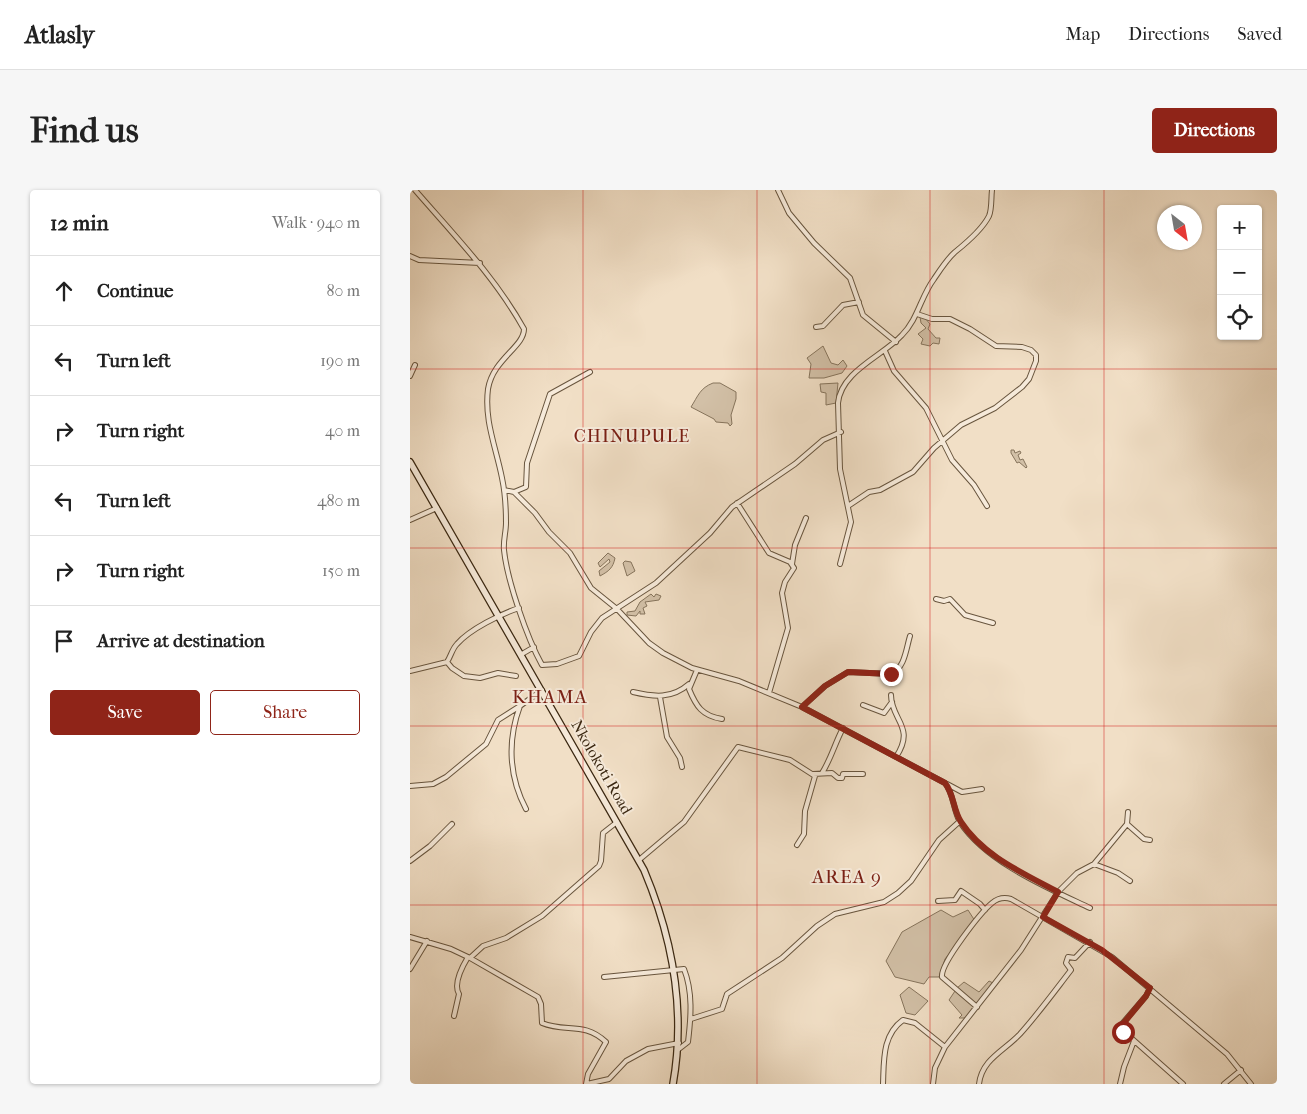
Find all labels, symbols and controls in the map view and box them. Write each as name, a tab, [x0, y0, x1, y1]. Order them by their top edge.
text: Atlasly	[25, 21, 94, 49]
text: Map	[1066, 24, 1100, 45]
text: Directions	[1128, 24, 1209, 45]
text: Saved	[1237, 24, 1282, 45]
button: Directions	[1152, 108, 1277, 153]
text: Find us	[30, 110, 139, 151]
north arrow	[1157, 205, 1202, 250]
map controls	[1217, 205, 1262, 340]
button: +	[1217, 205, 1262, 250]
text: 12 min	[50, 211, 109, 235]
text: Walk · 940 m	[272, 213, 360, 232]
button: −	[1217, 250, 1262, 295]
icon: ahead	[50, 277, 78, 305]
text: Continue	[97, 280, 173, 302]
text: 80 m	[326, 281, 360, 300]
button: locate	[1217, 295, 1262, 340]
icon: left	[50, 347, 78, 375]
text: Turn left	[97, 350, 171, 372]
text: 190 m	[320, 351, 360, 370]
icon: right	[50, 417, 78, 445]
text: Turn right	[97, 420, 184, 442]
text: 40 m	[325, 421, 360, 440]
district label: CHINUPULE	[574, 426, 690, 447]
icon: left	[50, 487, 78, 515]
text: Turn left	[97, 490, 171, 512]
text: 480 m	[317, 491, 360, 510]
icon: right	[50, 557, 78, 585]
text: Turn right	[97, 560, 184, 582]
text: 150 m	[322, 561, 360, 580]
icon: arrive	[50, 627, 78, 655]
text: Arrive at destination	[97, 630, 265, 652]
route end	[880, 663, 903, 686]
district label: KHAMA	[512, 686, 588, 708]
button: Save	[50, 690, 200, 735]
button: Share	[210, 690, 360, 735]
street label: Nkolokoti Road	[567, 716, 637, 818]
district label: AREA 9	[811, 866, 882, 888]
route start	[1112, 1021, 1135, 1044]

